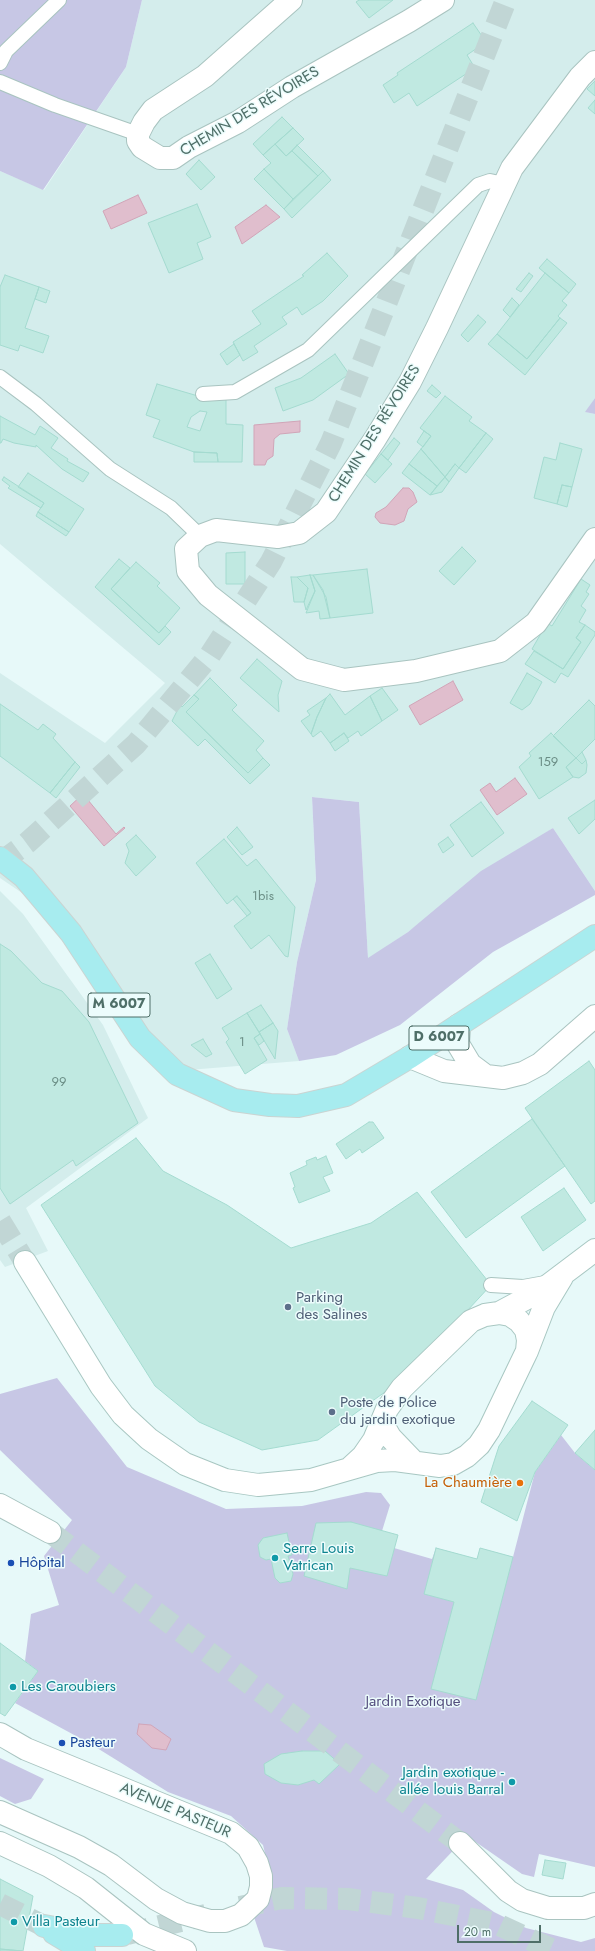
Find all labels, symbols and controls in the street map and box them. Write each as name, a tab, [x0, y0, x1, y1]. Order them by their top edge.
street label: CHEMIN DES RÉVOIRES	[177, 63, 323, 161]
street label: CHEMIN DES RÉVOIRES	[325, 362, 425, 506]
house number: 159	[538, 755, 558, 771]
house number: 1bis	[252, 889, 274, 905]
road number: M 6007	[88, 993, 150, 1017]
road number: D 6007	[409, 1026, 469, 1050]
house number: 1	[239, 1035, 245, 1051]
house number: 99	[52, 1075, 66, 1091]
place label: Parking des Salines	[296, 1289, 367, 1324]
marker: Parking des Salines	[283, 1302, 293, 1312]
place label: Poste de Police du jardin exotique	[340, 1394, 455, 1429]
marker: Poste de Police du jardin exotique	[327, 1407, 337, 1417]
place label: La Chaumière	[424, 1474, 512, 1492]
marker: La Chaumière	[515, 1478, 525, 1488]
place label: Serre Louis Vatrican	[283, 1540, 354, 1575]
marker: Serre Louis Vatrican	[270, 1553, 280, 1563]
place label: Hôpital	[19, 1554, 65, 1572]
marker: Hôpital	[6, 1558, 16, 1568]
place label: Les Caroubiers	[21, 1678, 116, 1696]
marker: Les Caroubiers	[8, 1682, 18, 1692]
park label: Jardin Exotique	[366, 1693, 460, 1711]
place label: Pasteur	[70, 1734, 115, 1752]
marker: Pasteur	[57, 1738, 67, 1748]
place label: Jardin exotique - allée louis Barral	[399, 1764, 504, 1799]
marker: Jardin exotique - allée louis Barral	[507, 1777, 517, 1787]
street label: AVENUE PASTEUR	[117, 1780, 233, 1842]
place label: Villa Pasteur	[22, 1913, 100, 1931]
marker: Villa Pasteur	[9, 1917, 19, 1927]
scale bar	[459, 1917, 543, 1943]
text: 20 m	[464, 1923, 491, 1941]

